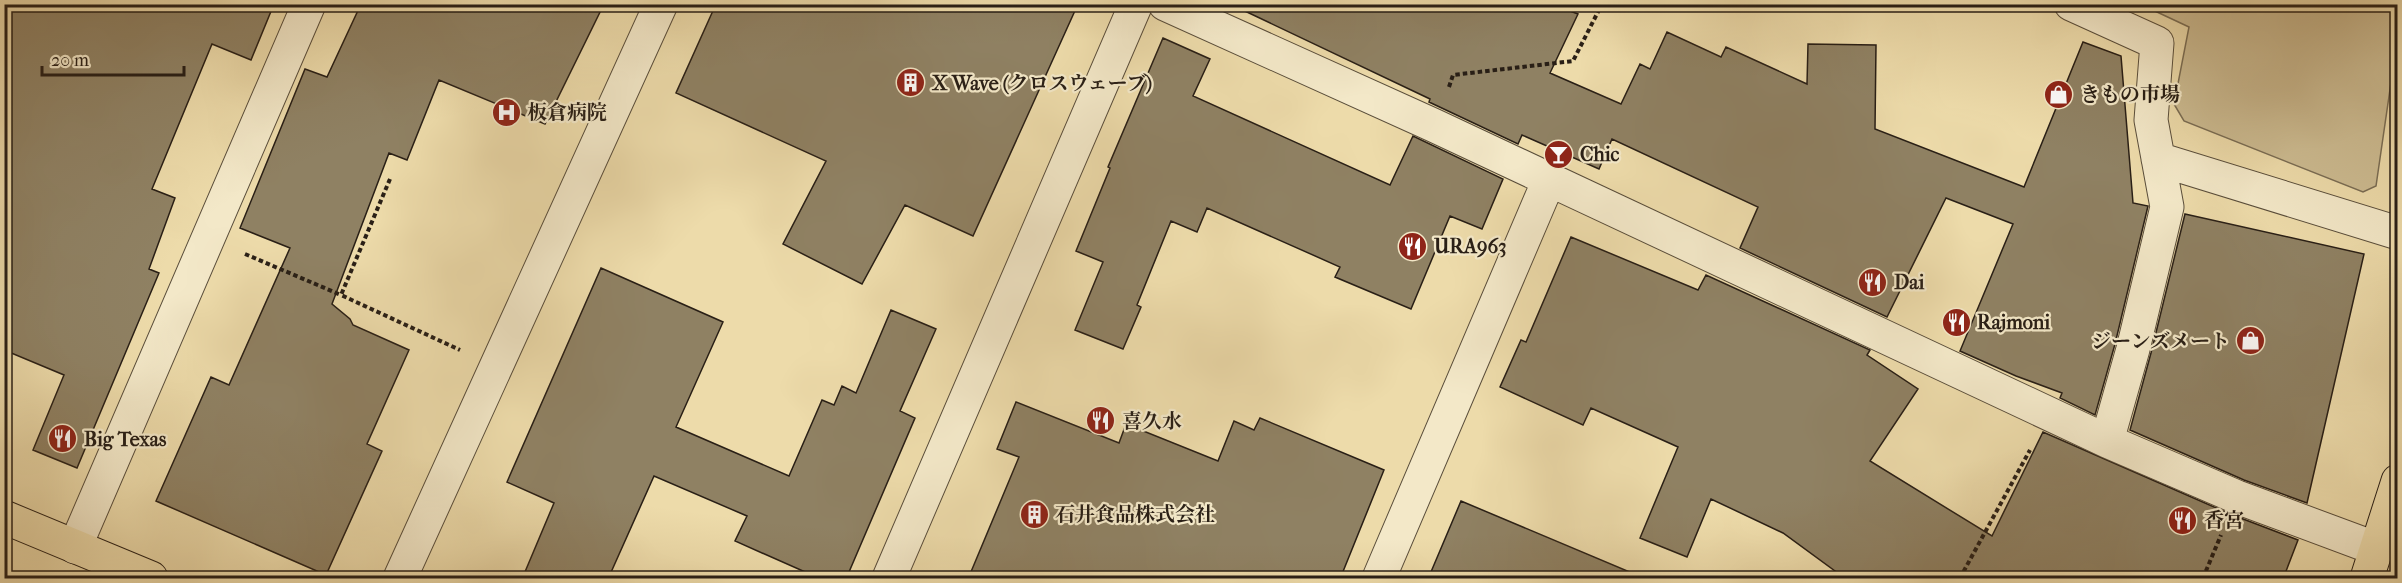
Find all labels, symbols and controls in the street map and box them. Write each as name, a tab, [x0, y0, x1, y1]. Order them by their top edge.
scale bar	[42, 39, 184, 77]
text: 20 m	[51, 50, 89, 71]
building icon: X Wave (クロスウェーブ)	[895, 67, 927, 99]
place label: X Wave (クロスウェーブ)	[931, 72, 1152, 95]
shop icon: きもの市場	[2043, 78, 2075, 110]
place label: きもの市場	[2080, 83, 2180, 106]
hospital icon: 板倉病院	[490, 96, 522, 128]
place label: 板倉病院	[527, 101, 607, 124]
bar icon: Chic	[1543, 138, 1575, 170]
place label: Chic	[1580, 143, 1619, 166]
restaurant icon: URA963	[1397, 230, 1429, 262]
place label: URA963	[1433, 235, 1507, 258]
restaurant icon: Dai	[1857, 266, 1889, 298]
place label: Dai	[1894, 271, 1926, 294]
restaurant icon: Rajmoni	[1940, 306, 1972, 338]
place label: Rajmoni	[1977, 311, 2051, 334]
shop icon: ジーンズメート	[2235, 325, 2267, 357]
place label: ジーンズメート	[2091, 330, 2230, 353]
restaurant icon: 喜久水	[1085, 405, 1117, 437]
place label: 喜久水	[1122, 410, 1182, 433]
restaurant icon: Big Texas	[47, 423, 79, 455]
place label: Big Texas	[84, 428, 167, 451]
building icon: 石井食品株式会社	[1018, 498, 1050, 530]
place label: 石井食品株式会社	[1055, 503, 1215, 526]
restaurant icon: 香宮	[2167, 504, 2199, 536]
place label: 香宮	[2204, 509, 2244, 532]

